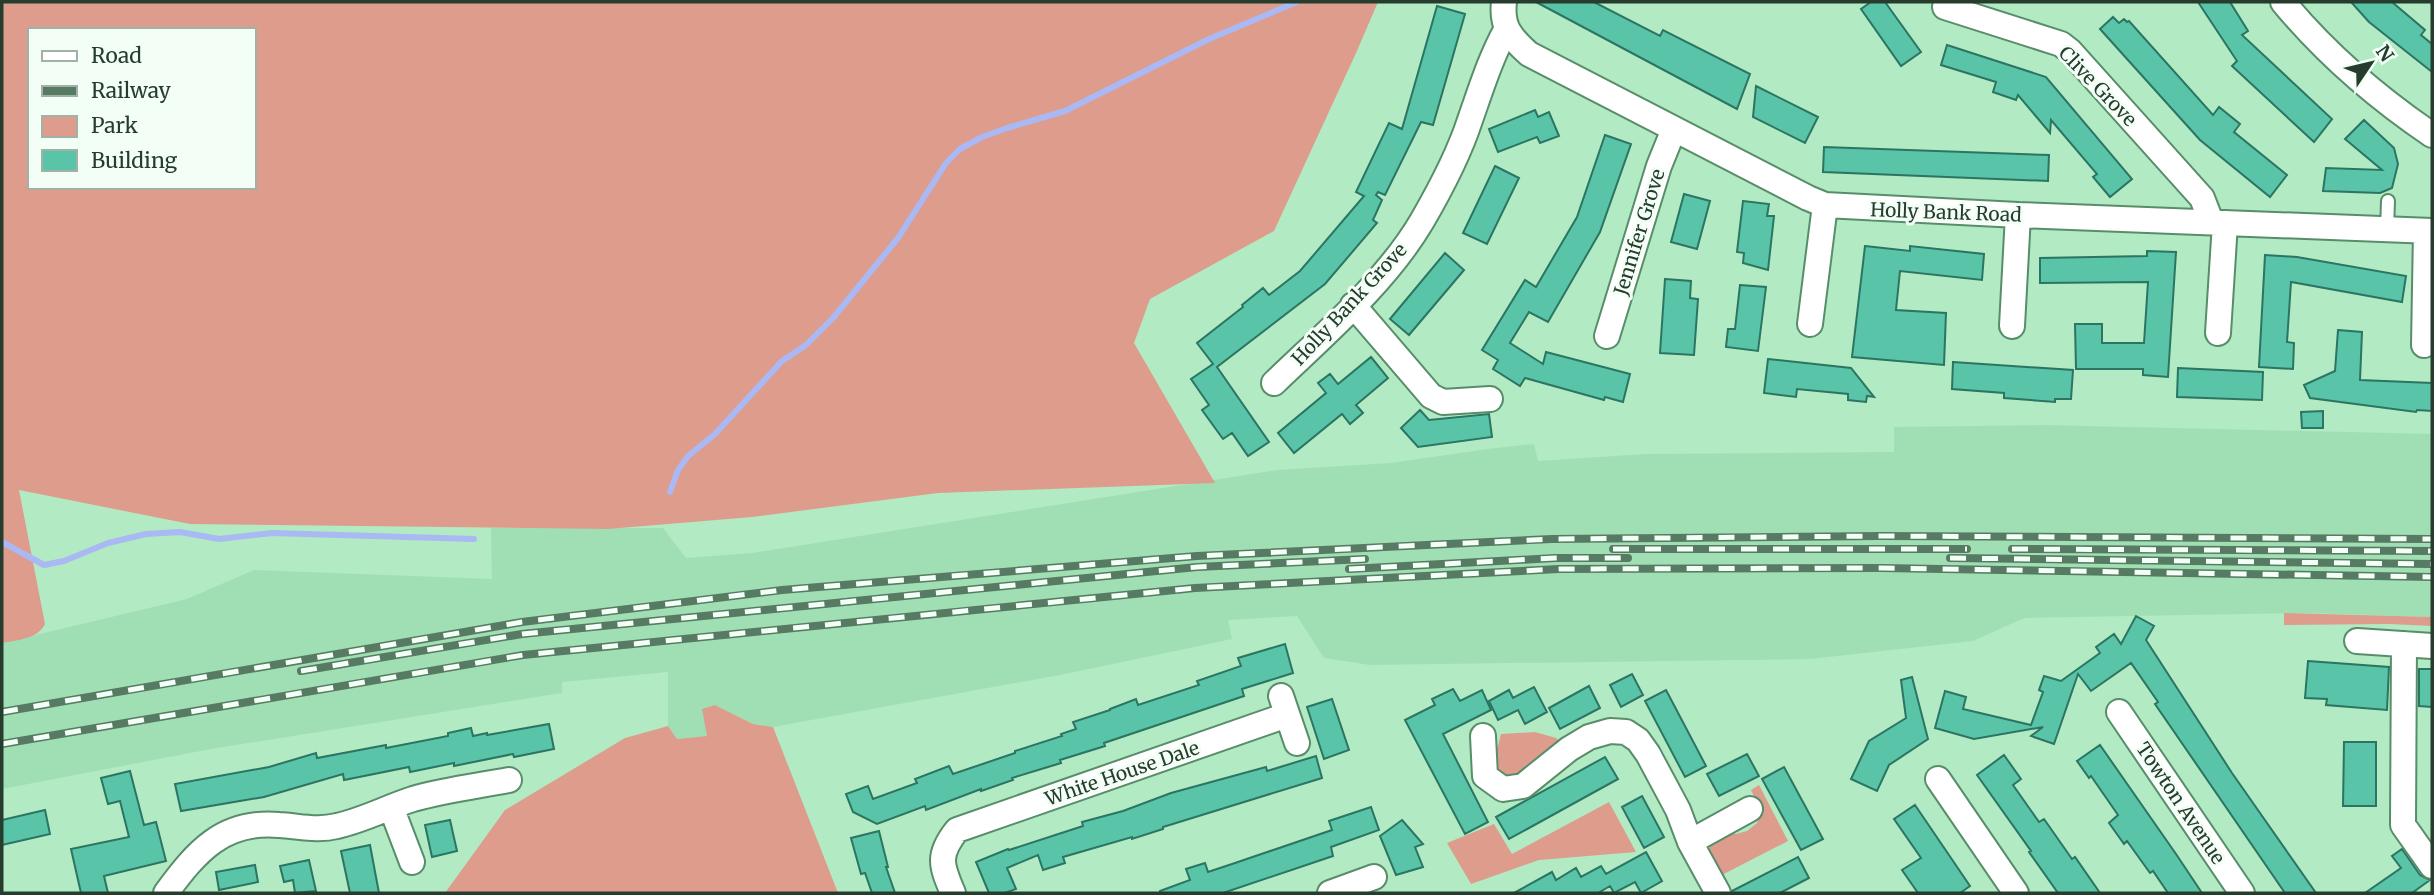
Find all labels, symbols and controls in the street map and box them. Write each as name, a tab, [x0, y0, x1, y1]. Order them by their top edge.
legend	[28, 28, 256, 189]
north arrow	[2336, 28, 2406, 98]
text: N	[2371, 40, 2399, 66]
street label: Clive Grove	[2054, 41, 2142, 131]
text: Road	[91, 42, 142, 69]
text: Railway	[91, 77, 172, 104]
text: Park	[91, 112, 138, 139]
text: Building	[91, 147, 178, 174]
street label: Jennifer Grove	[1608, 166, 1670, 299]
street label: Holly Bank Road	[1870, 197, 2022, 227]
street label: Holly Bank Grove	[1286, 238, 1412, 370]
street label: White House Dale	[1041, 735, 1202, 811]
street label: Towton Avenue	[2131, 737, 2231, 869]

